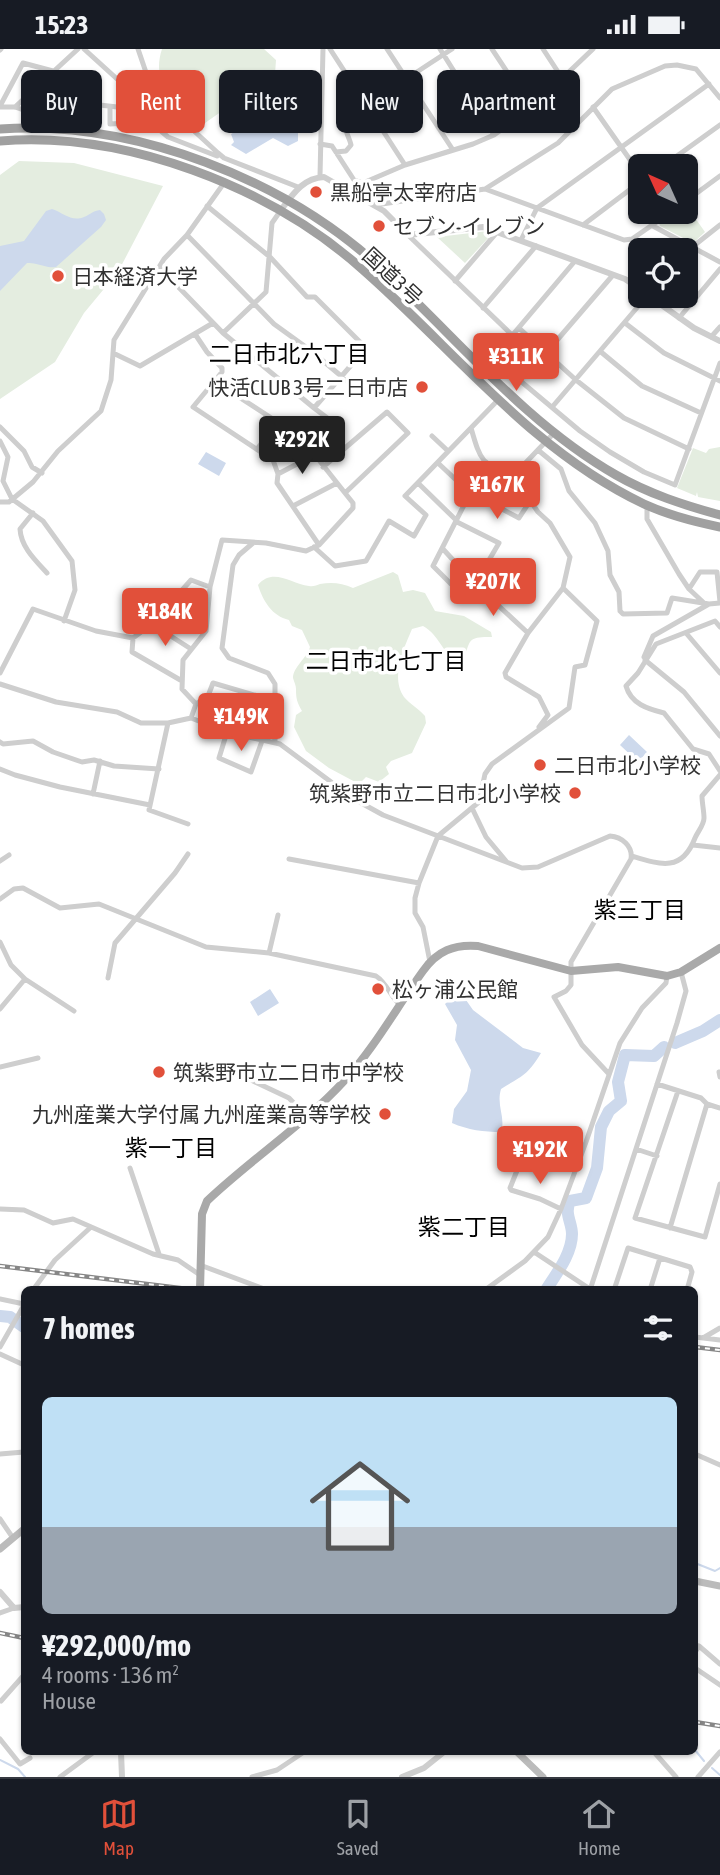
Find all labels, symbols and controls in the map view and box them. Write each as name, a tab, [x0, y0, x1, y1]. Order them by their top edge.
text: 15:23	[35, 10, 89, 40]
chip: Buy	[21, 70, 102, 133]
chip: Rent	[116, 70, 205, 133]
chip: Filters	[219, 70, 322, 133]
chip: New	[336, 70, 423, 133]
chip: Apartment	[437, 70, 580, 133]
north arrow	[628, 154, 698, 224]
map controls	[628, 154, 698, 308]
place label: 黒船亭太宰府店	[330, 180, 477, 204]
marker: 黒船亭太宰府店	[308, 184, 324, 200]
place label: セブン-イレブン	[393, 214, 545, 238]
marker: セブン-イレブン	[371, 218, 387, 234]
button: locate	[628, 238, 698, 308]
street label: 国道3号	[358, 242, 428, 310]
place label: 日本経済大学	[72, 264, 198, 288]
marker: 日本経済大学	[50, 268, 66, 284]
pin: ¥311K	[467, 333, 565, 393]
district label: 二日市北六丁目	[209, 341, 370, 367]
text: ¥311K	[489, 343, 543, 369]
place label: 快活CLUB 3号二日市店	[208, 375, 408, 399]
marker: 快活CLUB 3号二日市店	[414, 379, 430, 395]
pin: ¥292K	[253, 417, 351, 476]
text: ¥292K	[275, 426, 329, 452]
pin: ¥167K	[448, 461, 546, 521]
text: ¥167K	[470, 471, 524, 497]
pin: ¥207K	[444, 559, 542, 618]
text: ¥207K	[466, 568, 520, 594]
pin: ¥184K	[116, 589, 214, 648]
text: ¥184K	[138, 598, 192, 624]
district label: 二日市北七丁目	[306, 648, 467, 674]
pin: ¥149K	[192, 693, 290, 753]
text: ¥149K	[214, 703, 268, 729]
place label: 二日市北小学校	[554, 753, 701, 777]
marker: 二日市北小学校	[532, 757, 548, 773]
place label: 筑紫野市立二日市北小学校	[309, 781, 561, 805]
marker: 筑紫野市立二日市北小学校	[567, 785, 583, 801]
district label: 紫三丁目	[594, 897, 686, 923]
place label: 松ヶ浦公民館	[392, 977, 518, 1001]
marker: 松ヶ浦公民館	[370, 981, 386, 997]
place label: 筑紫野市立二日市中学校	[173, 1060, 404, 1084]
marker: 筑紫野市立二日市中学校	[151, 1064, 167, 1080]
place label: 九州産業大学付属 九州産業高等学校	[32, 1102, 371, 1126]
marker: 九州産業大学付属 九州産業高等学校	[377, 1106, 393, 1122]
pin: ¥192K	[491, 1127, 589, 1186]
district label: 紫一丁目	[125, 1135, 217, 1161]
text: ¥192K	[513, 1136, 567, 1162]
district label: 紫二丁目	[418, 1214, 510, 1240]
icon: filters	[639, 1309, 677, 1347]
text: 7 homes	[42, 1311, 135, 1345]
icon: home	[297, 1443, 423, 1569]
text: ¥292,000/mo	[42, 1628, 191, 1662]
text: 4 rooms · 136 m²	[42, 1662, 179, 1688]
text: House	[42, 1688, 96, 1714]
tab: Map	[100, 1795, 138, 1859]
tab: Saved	[337, 1795, 379, 1859]
tab: Home	[578, 1795, 620, 1859]

